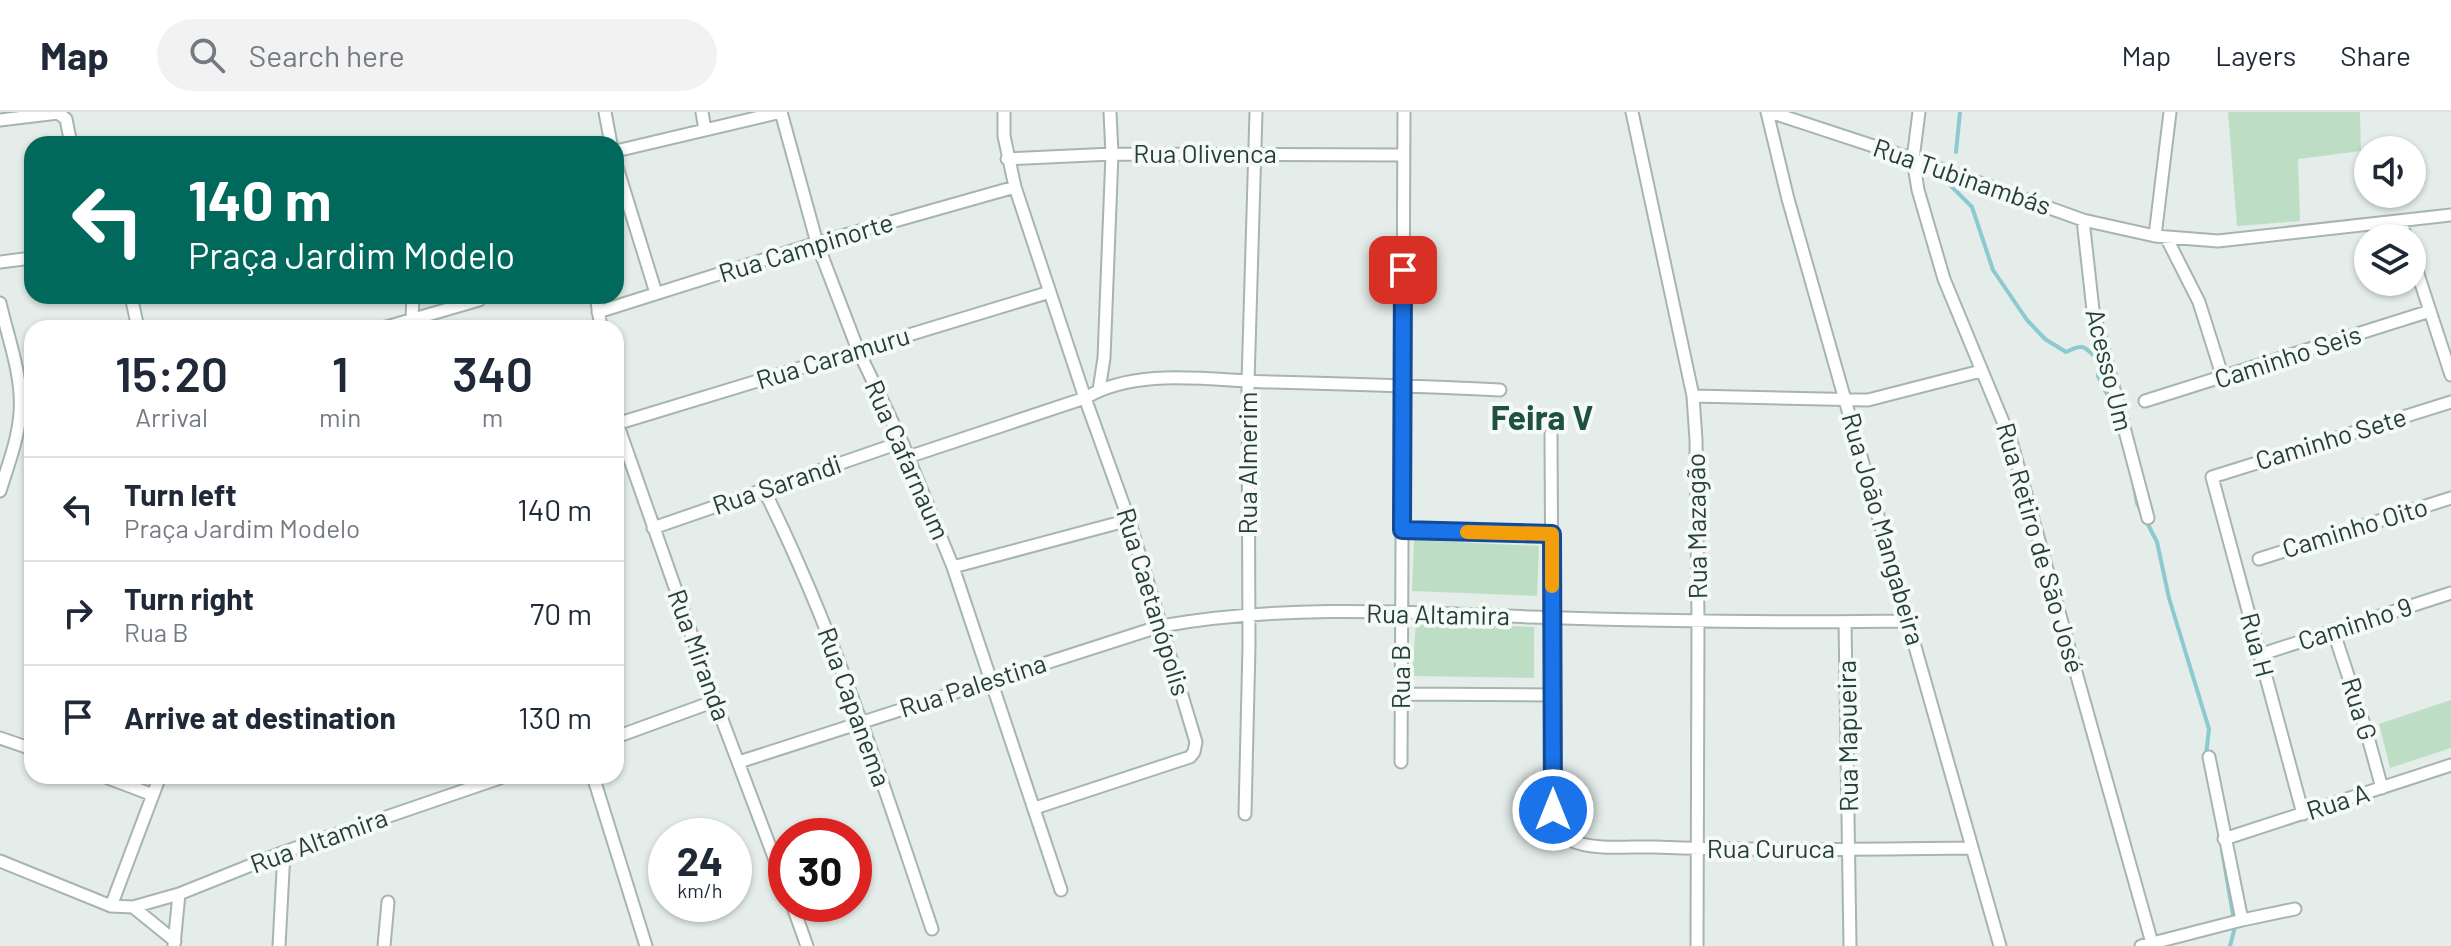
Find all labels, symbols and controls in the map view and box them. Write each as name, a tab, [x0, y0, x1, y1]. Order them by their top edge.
search box	[157, 19, 717, 91]
text: Map	[40, 32, 109, 78]
icon: search	[185, 33, 229, 77]
text: Search here	[249, 37, 405, 73]
text: Map	[2121, 38, 2171, 72]
text: Layers	[2215, 38, 2296, 72]
text: Share	[2340, 38, 2411, 72]
street label: Rua Tubinambás	[1870, 131, 2055, 220]
map controls	[2354, 136, 2426, 296]
button: sound	[2354, 136, 2426, 208]
street label: Rua Olivenca	[1133, 137, 1277, 168]
text: 140 m	[188, 165, 332, 232]
icon: left	[56, 168, 160, 272]
street label: Rua Campinorte	[715, 205, 896, 288]
button: layers	[2354, 224, 2426, 296]
text: Praça Jardim Modelo	[188, 233, 515, 276]
pin	[1369, 236, 1437, 304]
icon: arrive	[1381, 248, 1425, 292]
street label: Acesso Um	[2080, 305, 2141, 434]
street label: Caminho Seis	[2210, 317, 2365, 394]
street label: Rua Caramuru	[752, 319, 913, 395]
text: 15:20	[115, 344, 228, 402]
text: 1	[332, 344, 349, 402]
text: 340	[452, 344, 533, 402]
street label: Rua Cafarnaum	[859, 375, 957, 544]
street label: Rua Almerim	[1231, 392, 1262, 534]
district label: Feira V	[1490, 396, 1594, 437]
street label: Caminho Sete	[2251, 400, 2410, 475]
text: Arrival	[135, 401, 208, 432]
text: min	[319, 401, 361, 432]
text: m	[482, 401, 503, 432]
street label: Rua João Mangabeira	[1836, 409, 1932, 648]
street label: Rua Retiro de São José	[1991, 419, 2092, 676]
street label: Rua Sarandi	[708, 447, 845, 520]
street label: Rua Mazagão	[1679, 453, 1712, 599]
text: Turn left	[124, 476, 237, 512]
icon: left	[56, 487, 100, 531]
street label: Caminho Oito	[2278, 490, 2431, 563]
text: 140 m	[517, 491, 592, 527]
street label: Rua Caetanópolis	[1111, 504, 1198, 699]
text: Praça Jardim Modelo	[124, 512, 360, 543]
text: Turn right	[124, 580, 254, 616]
street label: Rua Miranda	[662, 585, 739, 724]
street label: Caminho 9	[2294, 590, 2415, 656]
icon: right	[56, 591, 100, 635]
text: 70 m	[530, 595, 592, 631]
street label: Rua Altamira	[1366, 597, 1510, 630]
street label: Rua H	[2235, 609, 2282, 680]
text: Rua B	[124, 616, 189, 647]
street label: Rua Capanema	[812, 623, 899, 790]
street label: Rua B	[1384, 645, 1415, 709]
street label: Rua Palestina	[895, 646, 1050, 723]
street label: Rua Mapueira	[1830, 660, 1863, 812]
street label: Rua G	[2336, 673, 2385, 744]
icon: arrive	[56, 695, 100, 739]
text: Arrive at destination	[124, 699, 396, 735]
text: 130 m	[518, 699, 592, 735]
position arrow	[1511, 768, 1595, 852]
street label: Rua A	[2302, 776, 2373, 825]
street label: Rua Altamira	[246, 800, 391, 879]
speed limit sign: 30	[768, 818, 872, 922]
street label: Rua Curuca	[1707, 832, 1835, 863]
text: 24	[677, 836, 723, 884]
text: km/h	[677, 878, 723, 902]

